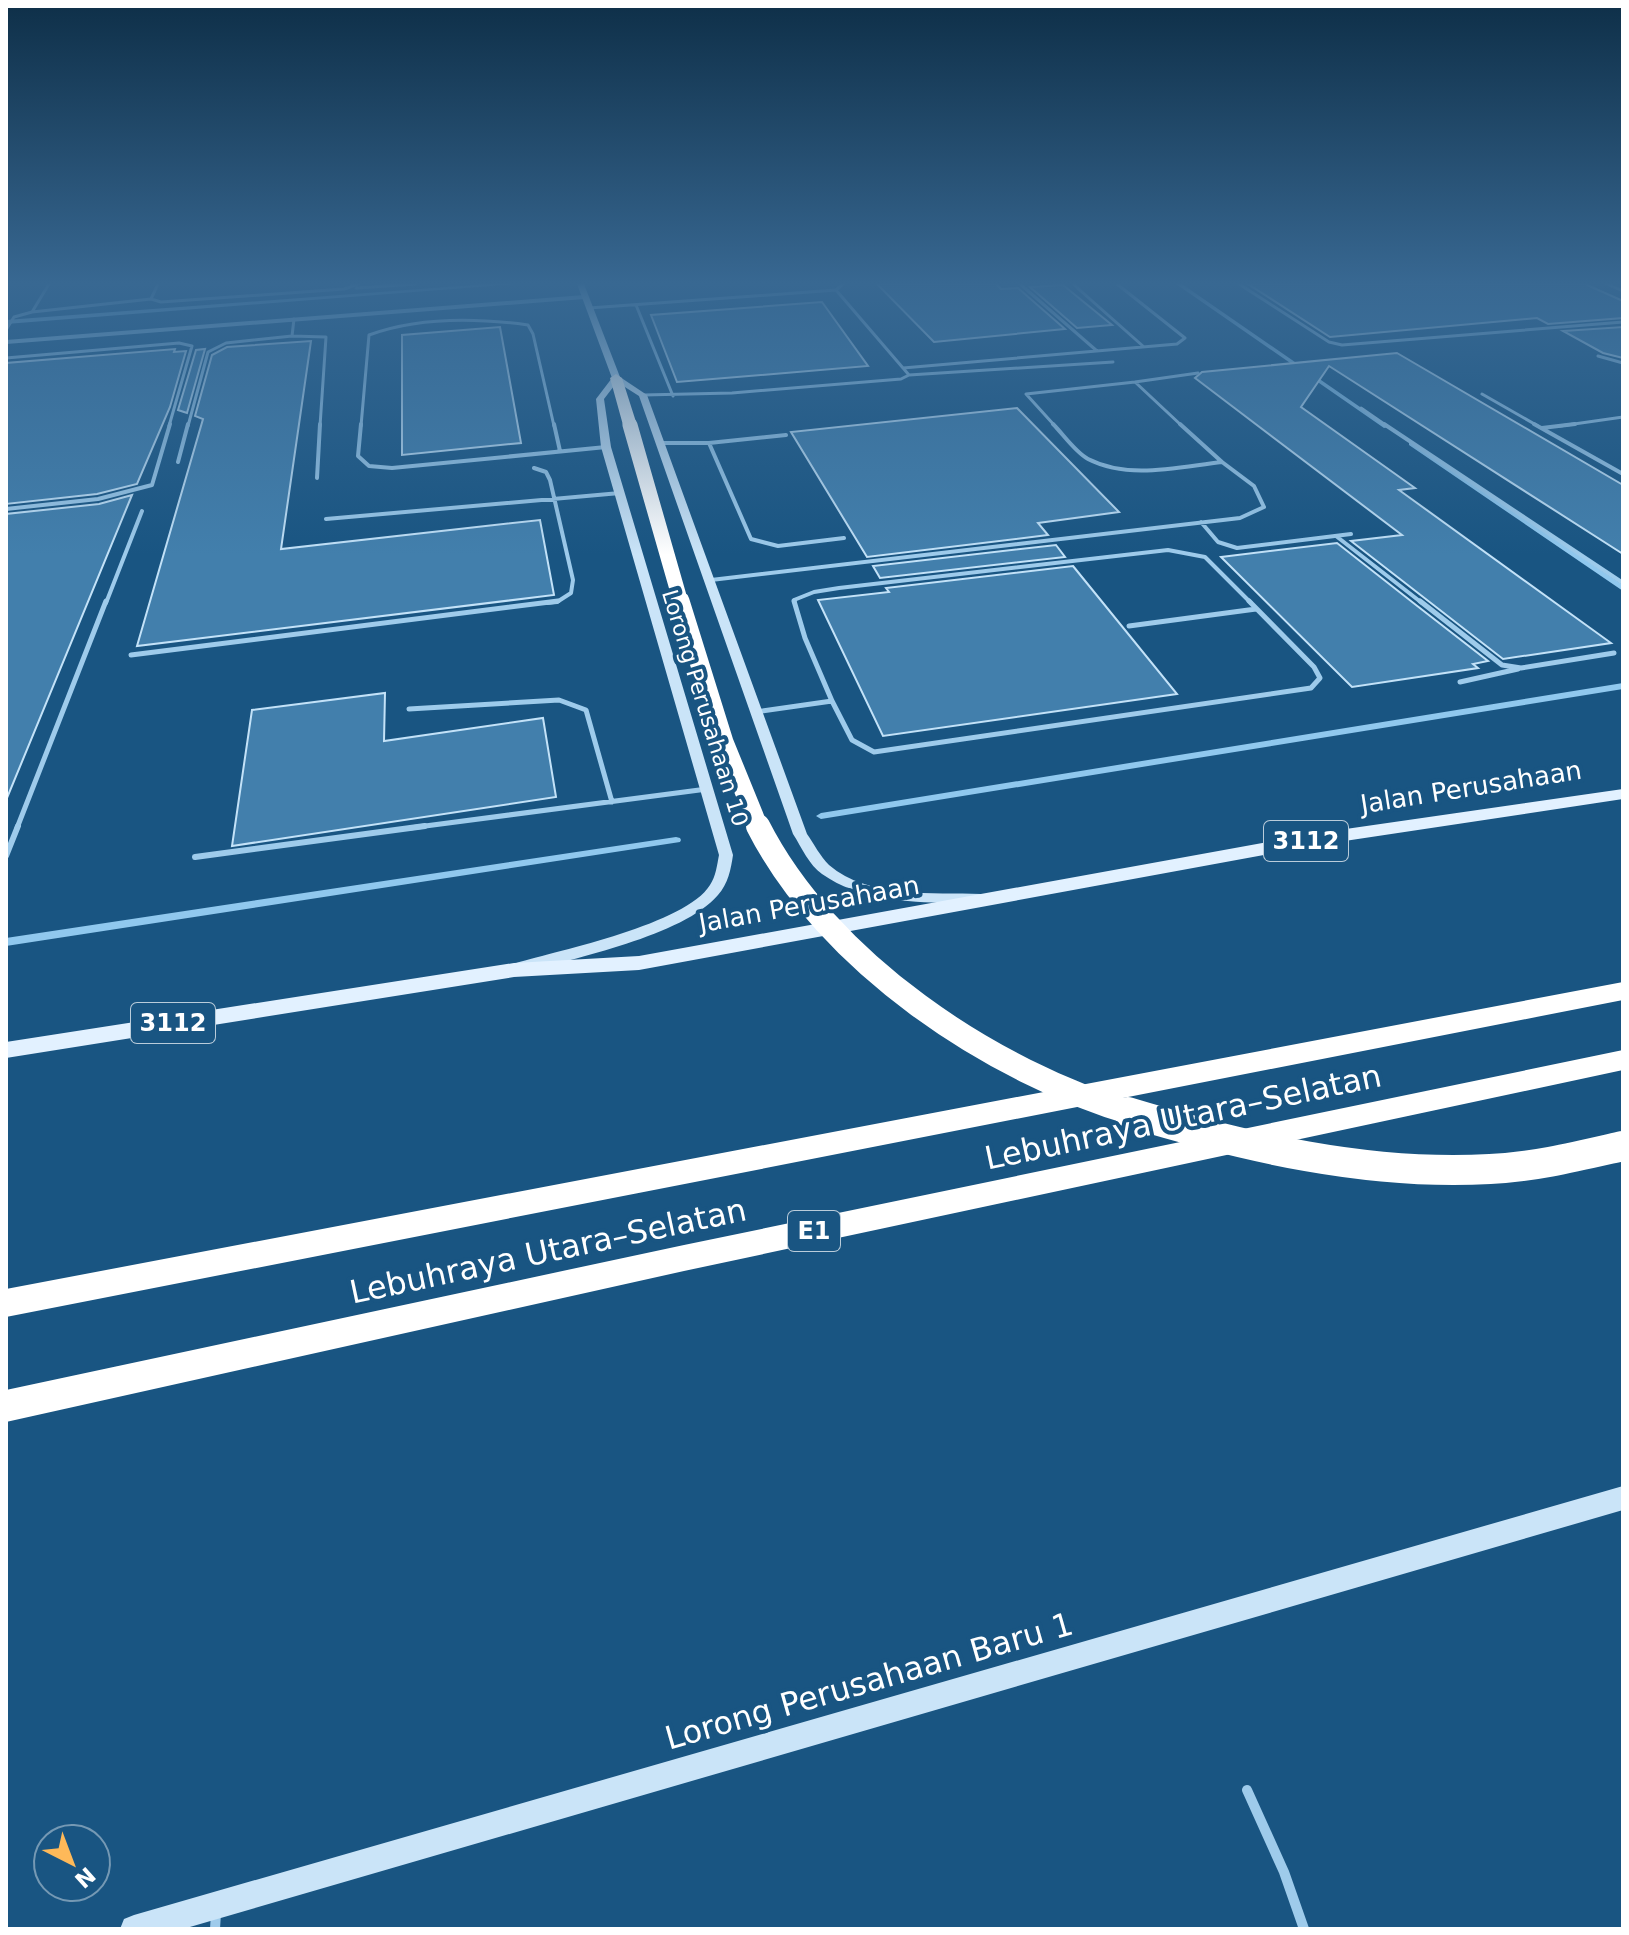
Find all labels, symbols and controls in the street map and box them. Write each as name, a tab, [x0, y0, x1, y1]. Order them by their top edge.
street label: Lorong Perusahaan 10	[657, 587, 753, 829]
street label: Jalan Perusahaan	[1356, 755, 1584, 820]
road number: 3112	[1264, 821, 1348, 861]
street label: Jalan Perusahaan	[694, 870, 922, 939]
road number: 3112	[131, 1003, 215, 1043]
street label: Lebuhraya Utara–Selatan	[981, 1056, 1385, 1178]
street label: Lebuhraya Utara–Selatan	[346, 1190, 750, 1312]
road number: E1	[788, 1211, 840, 1251]
street label: Lorong Perusahaan Baru 1	[661, 1604, 1077, 1758]
north arrow	[32, 1823, 112, 1903]
text: N	[70, 1862, 100, 1893]

